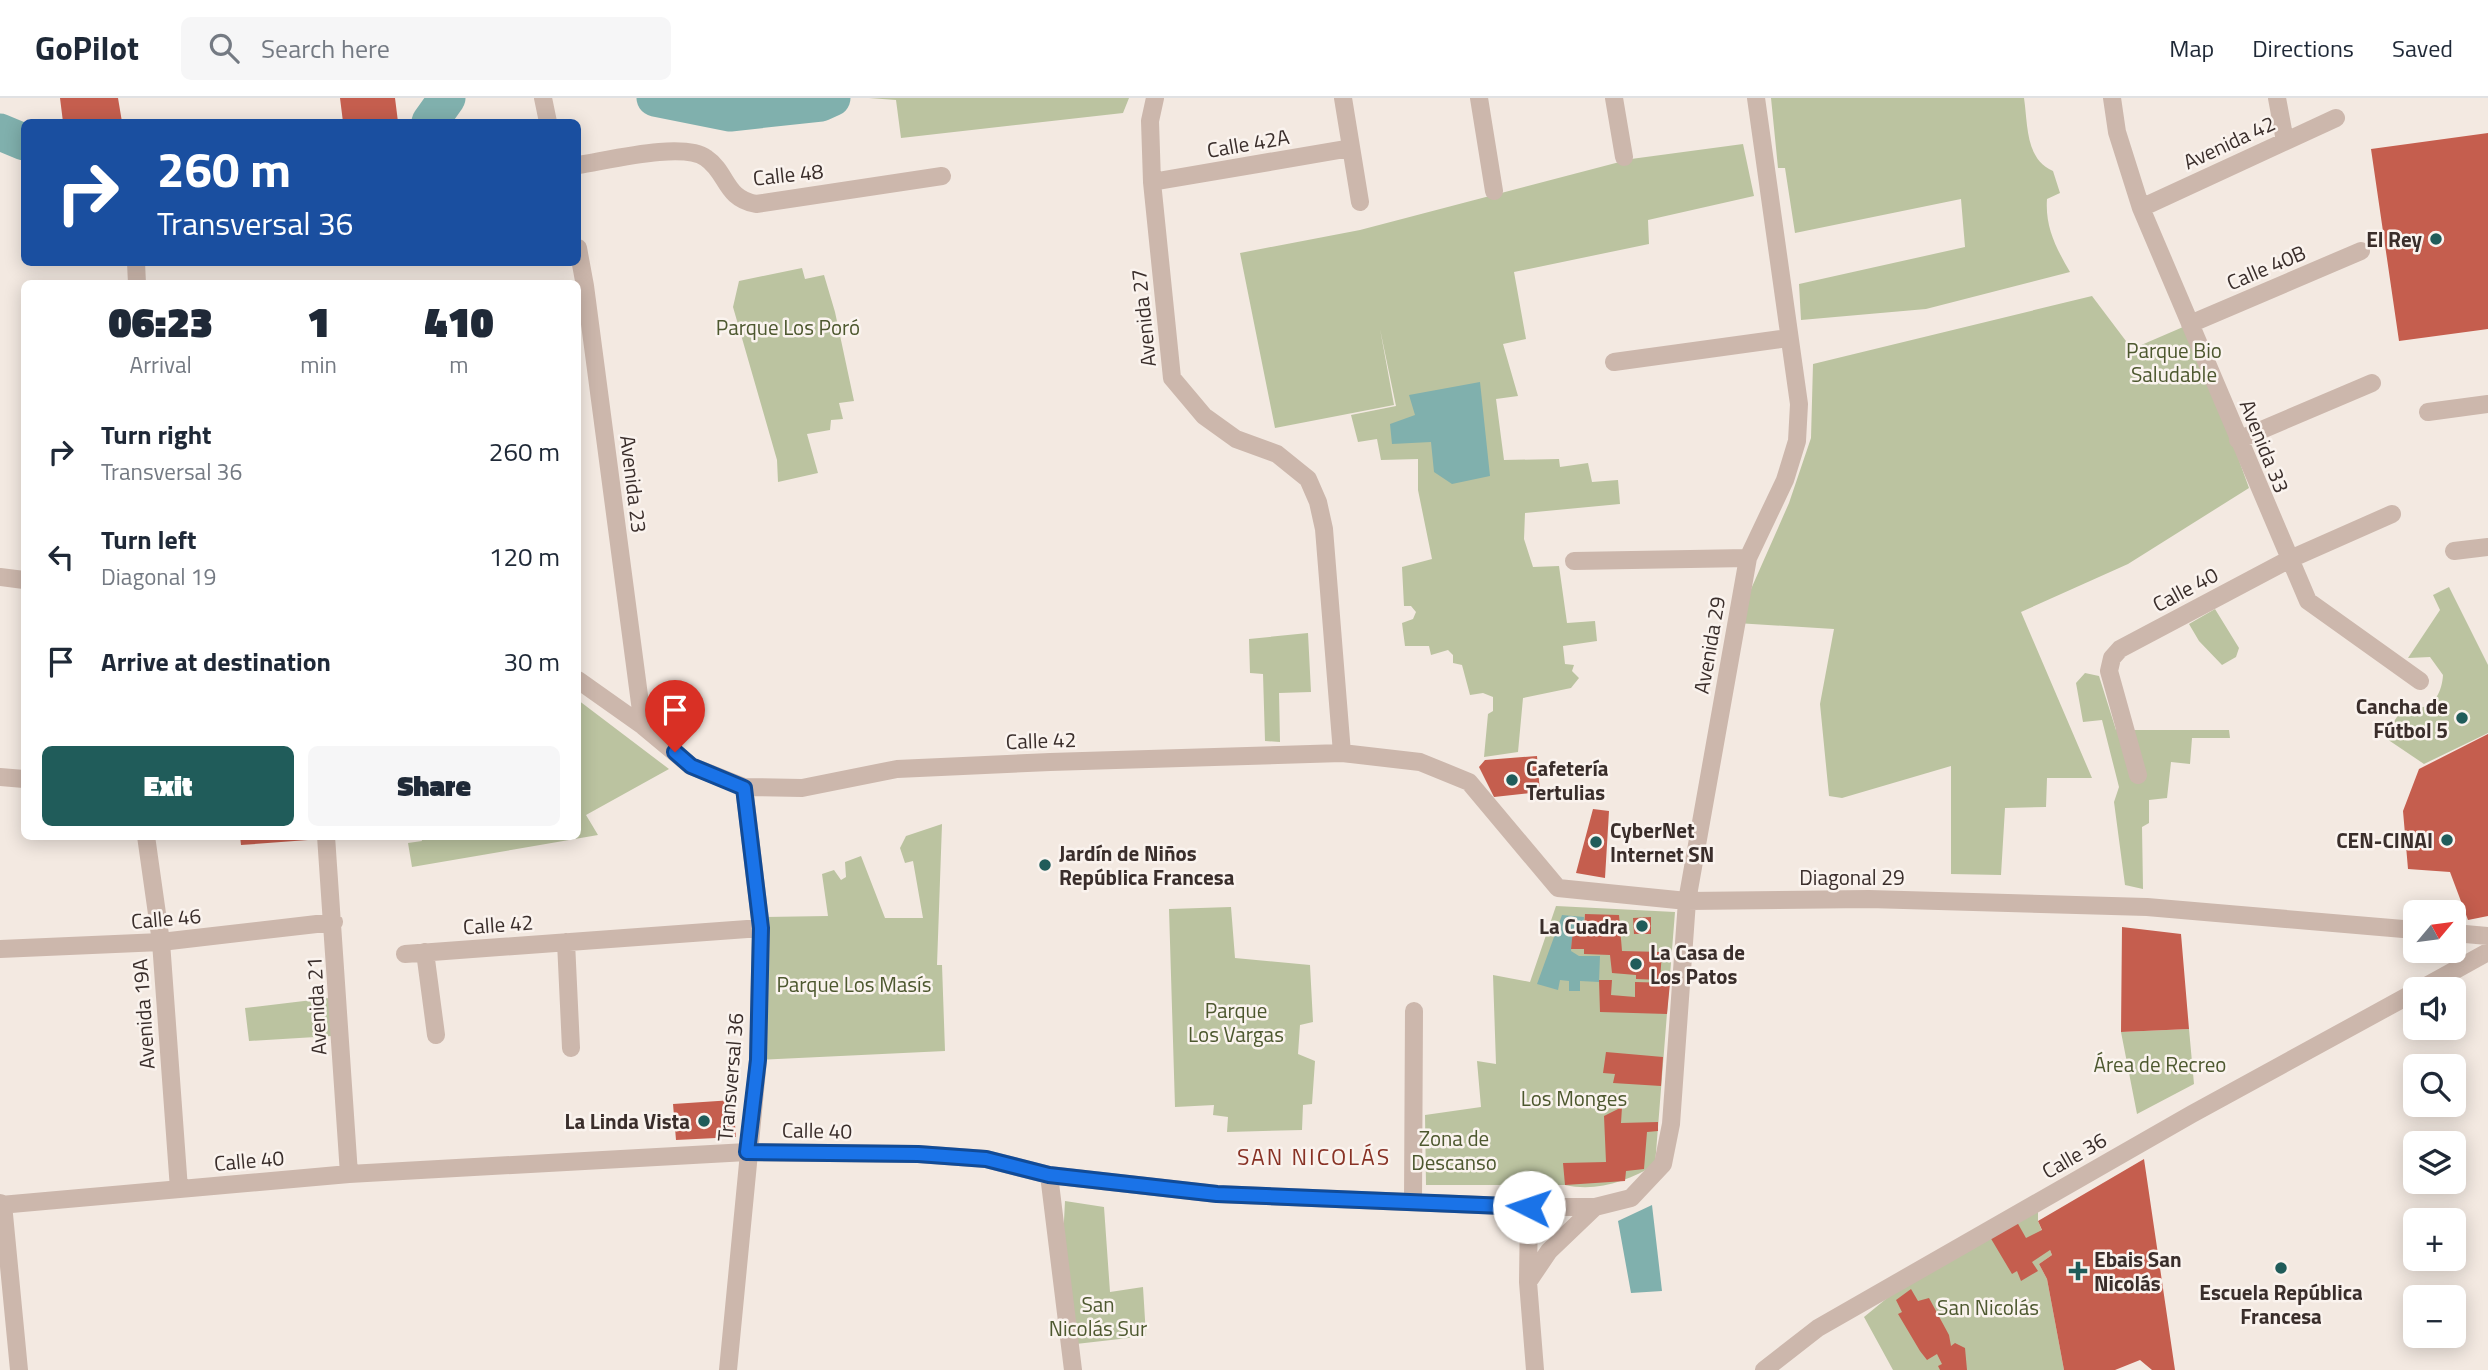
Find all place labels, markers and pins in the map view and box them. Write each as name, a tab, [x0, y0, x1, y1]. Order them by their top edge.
place label: El Rey	[2366, 223, 2422, 255]
marker: El Rey	[2428, 231, 2444, 247]
pin	[645, 680, 705, 752]
place label: Cancha de Fútbol 5	[2356, 690, 2448, 746]
marker: Cancha de Fútbol 5	[2454, 710, 2470, 726]
place label: Cafetería Tertulias	[1526, 752, 1609, 808]
marker: Cafetería Tertulias	[1504, 772, 1520, 788]
place label: CyberNet Internet SN	[1610, 814, 1714, 870]
place label: CEN-CINAI	[2336, 824, 2433, 856]
marker: CEN-CINAI	[2439, 832, 2455, 848]
marker: CyberNet Internet SN	[1588, 834, 1604, 850]
place label: Jardín de Niños República Francesa	[1059, 837, 1235, 893]
marker: Jardín de Niños República Francesa	[1037, 857, 1053, 873]
place label: La Cuadra	[1539, 910, 1628, 942]
marker: La Cuadra	[1634, 918, 1650, 934]
place label: La Casa de Los Patos	[1650, 936, 1745, 992]
marker: La Casa de Los Patos	[1628, 956, 1644, 972]
place label: La Linda Vista	[565, 1105, 690, 1137]
marker: La Linda Vista	[696, 1113, 712, 1129]
place label: Ebais San Nicolás	[2094, 1243, 2182, 1299]
marker: Escuela República Francesa	[2273, 1260, 2289, 1276]
marker: Ebais San Nicolás	[2068, 1261, 2088, 1281]
place label: Escuela República Francesa	[2199, 1276, 2363, 1332]

